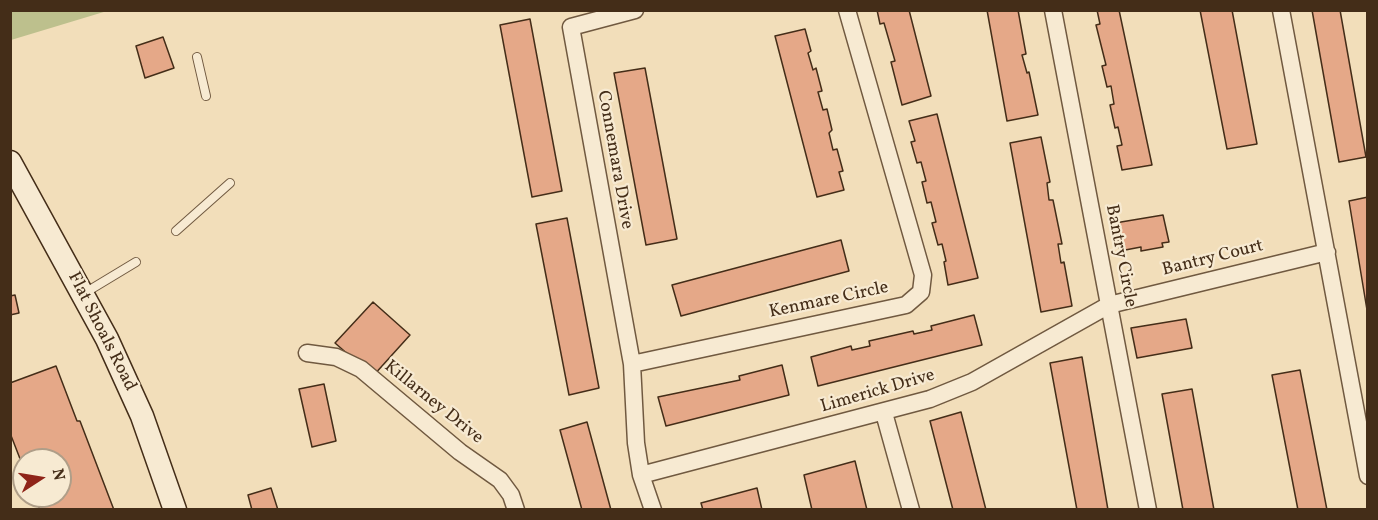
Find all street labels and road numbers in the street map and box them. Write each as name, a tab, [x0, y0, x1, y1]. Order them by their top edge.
street label: Connemara Drive	[591, 89, 637, 231]
street label: Bantry Circle	[1099, 203, 1141, 309]
street label: Bantry Court	[1160, 236, 1266, 282]
street label: Flat Shoals Road	[62, 269, 140, 395]
street label: Kenmare Circle	[767, 278, 891, 324]
street label: Killarney Drive	[379, 356, 487, 450]
street label: Limerick Drive	[818, 365, 938, 419]

